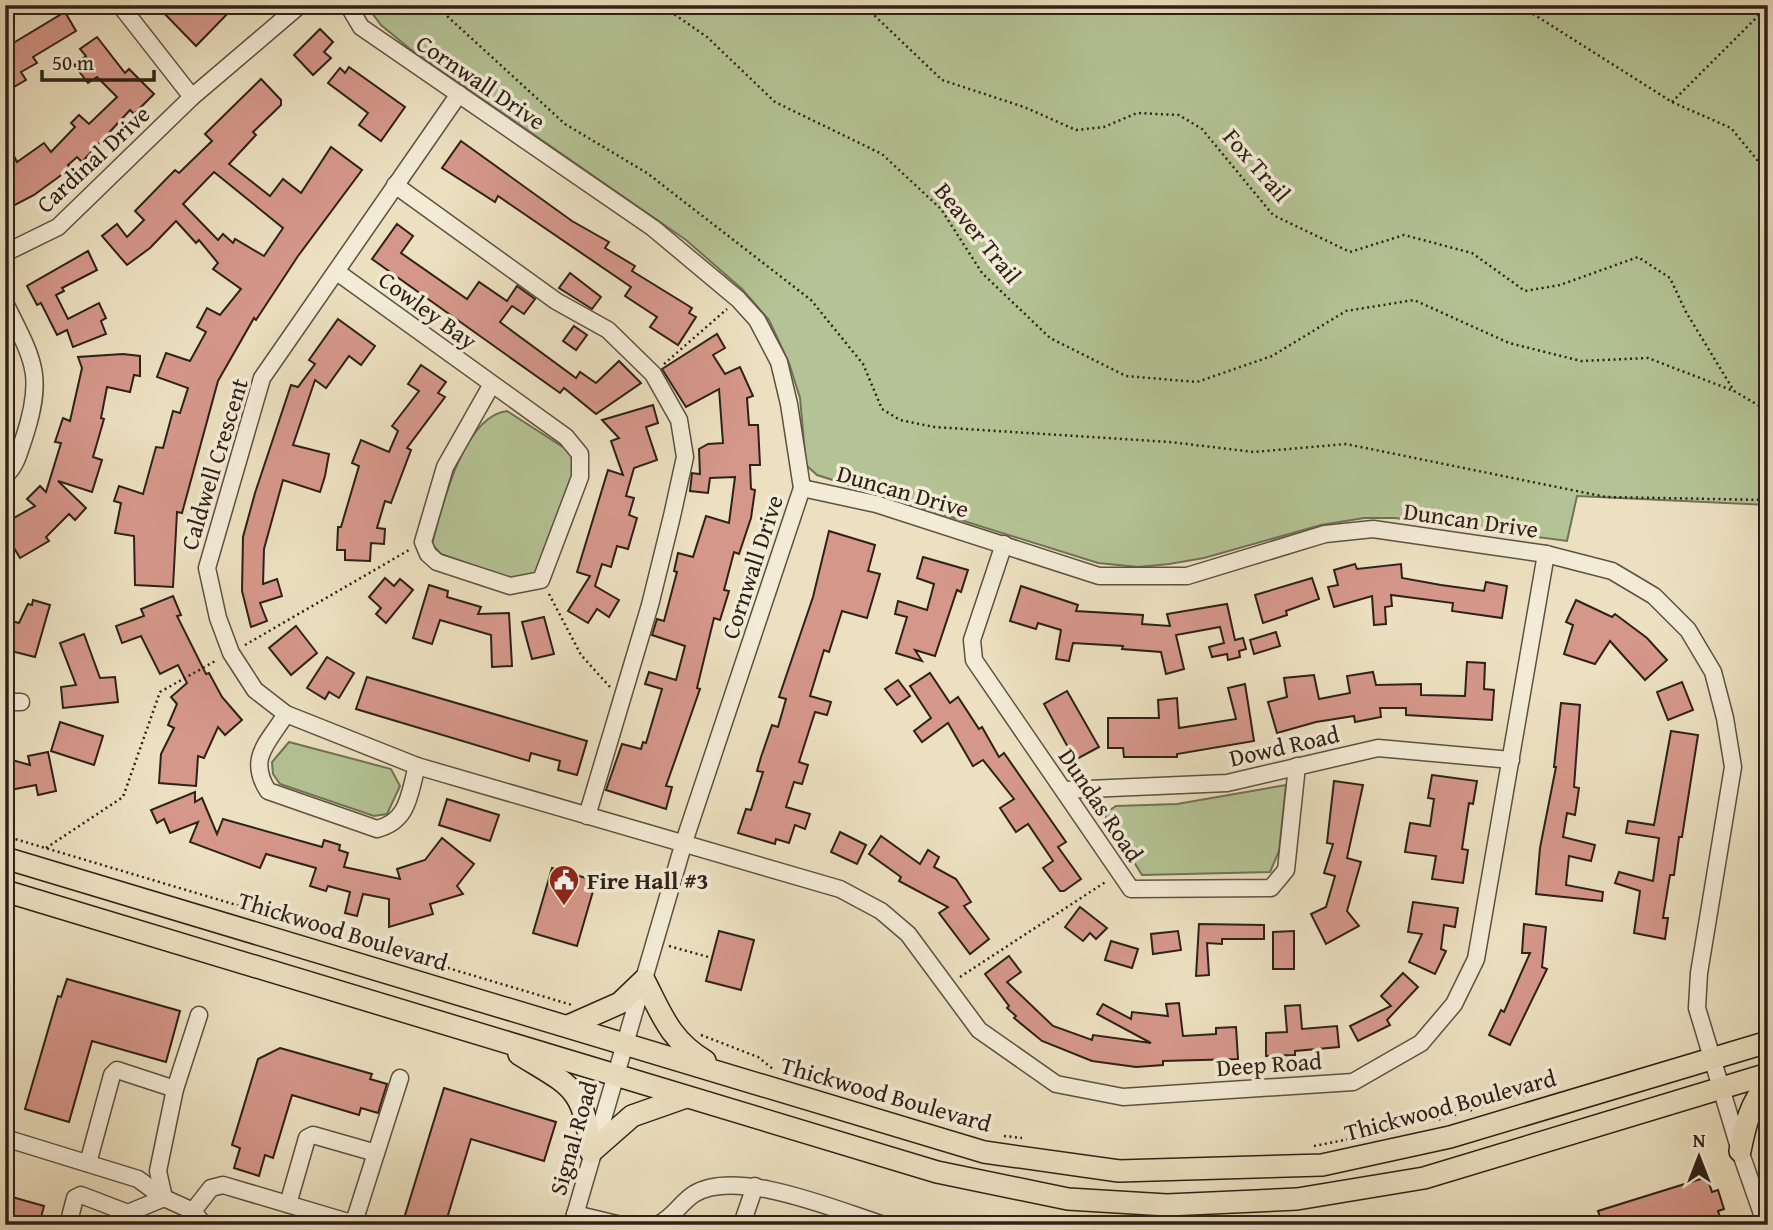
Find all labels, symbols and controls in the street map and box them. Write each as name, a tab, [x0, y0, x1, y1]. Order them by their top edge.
street label: Cornwall Drive	[409, 26, 553, 138]
scale bar	[42, 38, 154, 82]
text: 50 m	[52, 47, 94, 78]
street label: Cardinal Drive	[28, 97, 158, 221]
street label: Fox Trail	[1215, 120, 1299, 210]
street label: Beaver Trail	[926, 175, 1030, 291]
street label: Cowley Bay	[372, 262, 484, 358]
street label: Caldwell Crescent	[171, 373, 257, 554]
street label: Duncan Drive	[833, 455, 973, 527]
street label: Cornwall Drive	[712, 491, 792, 643]
street label: Duncan Drive	[1401, 493, 1541, 547]
street label: Dowd Road	[1226, 716, 1343, 776]
street label: Dundas Road	[1050, 741, 1152, 869]
public building icon: Fire Hall #3	[547, 863, 581, 907]
place label: Fire Hall #3	[587, 863, 709, 898]
street label: Thickwood Boulevard	[234, 882, 452, 980]
street label: Deep Road	[1215, 1043, 1323, 1085]
street label: Thickwood Boulevard	[777, 1047, 996, 1141]
street label: Thickwood Boulevard	[1340, 1060, 1560, 1150]
street label: Signal Road	[540, 1077, 606, 1199]
north arrow	[1664, 1122, 1734, 1192]
text: N	[1693, 1126, 1706, 1154]

